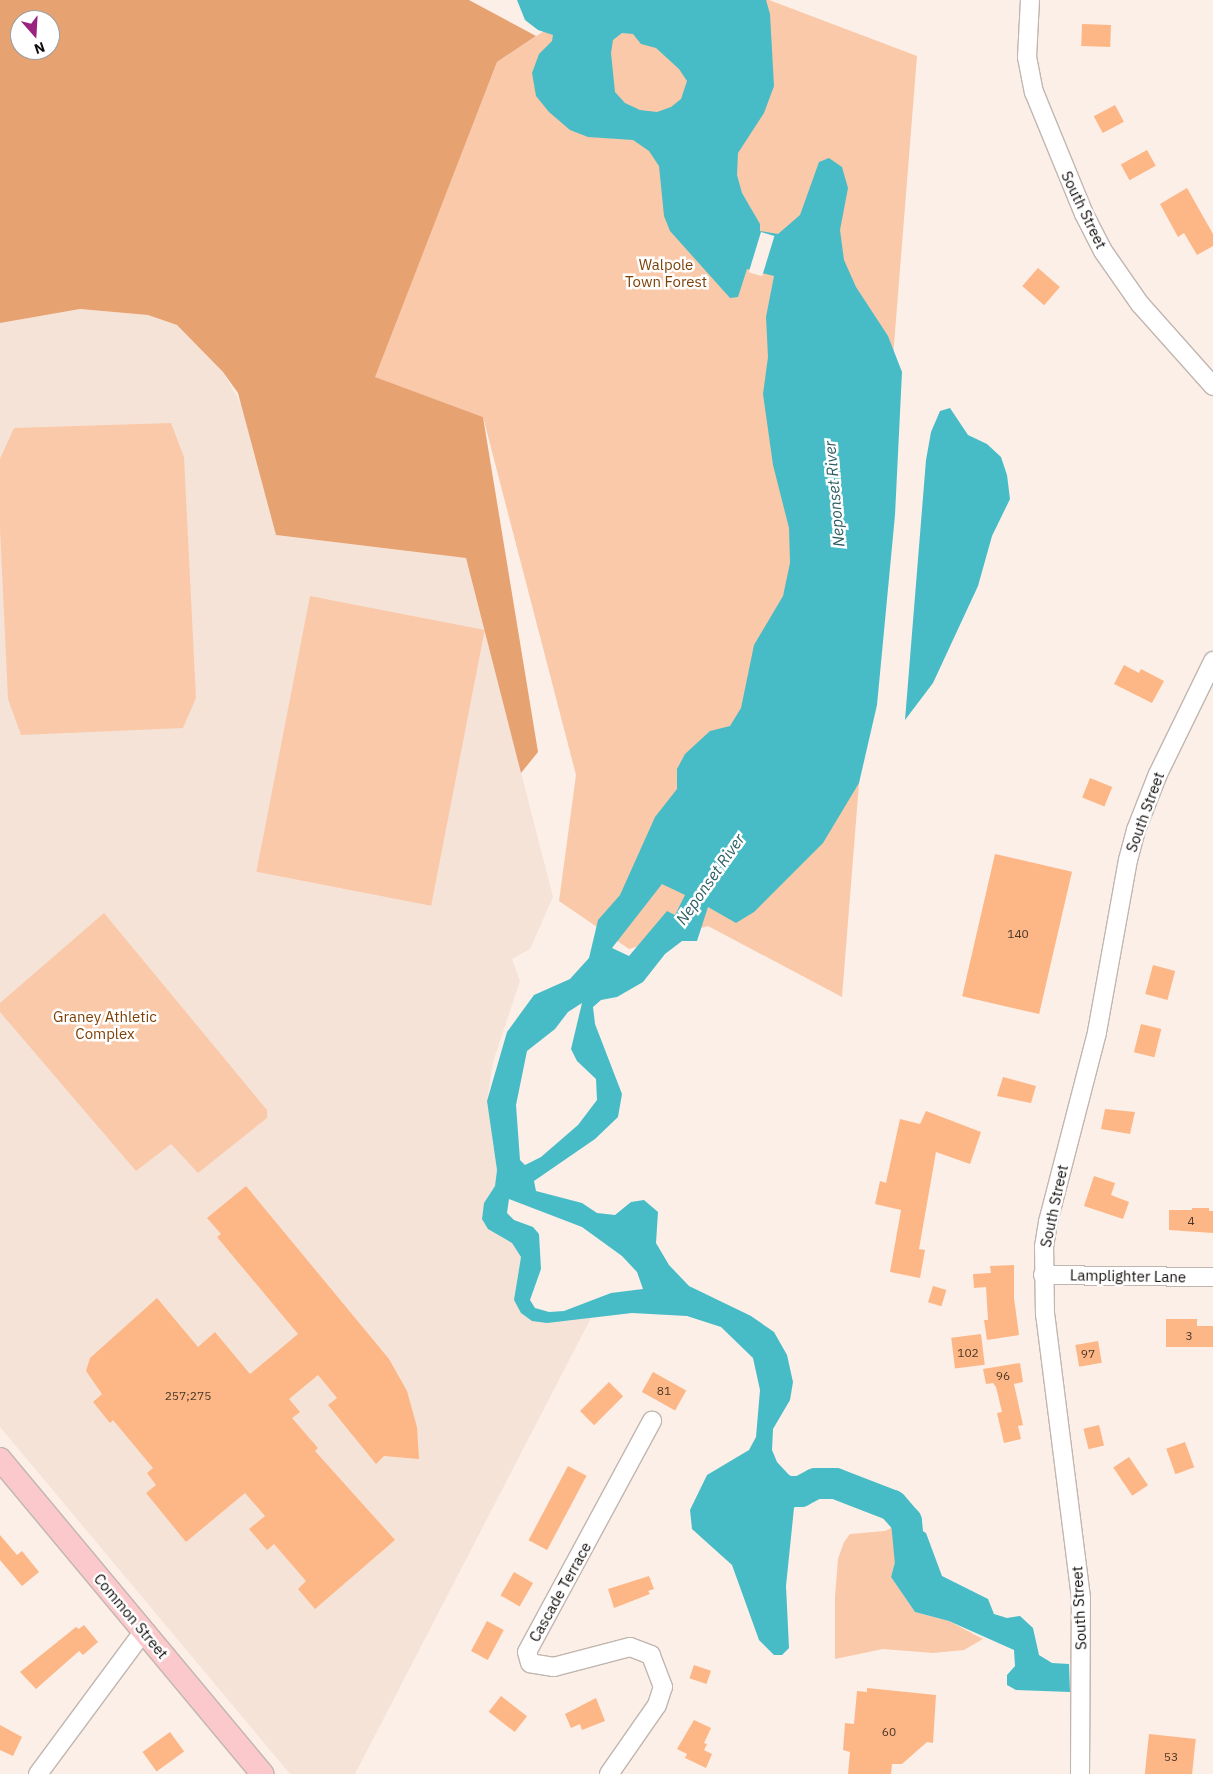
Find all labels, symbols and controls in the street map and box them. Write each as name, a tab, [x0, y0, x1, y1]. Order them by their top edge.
north arrow	[10, 10, 60, 60]
text: N	[32, 38, 47, 58]
street label: South Street	[1057, 168, 1111, 252]
park label: Walpole Town Forest	[625, 255, 707, 290]
water label: Neponset River	[820, 440, 848, 548]
street label: South Street	[1122, 769, 1168, 855]
water label: Neponset River	[672, 830, 748, 928]
house number: 140	[1007, 927, 1029, 941]
park label: Graney Athletic Complex	[53, 1007, 157, 1042]
street label: South Street	[1036, 1163, 1072, 1249]
house number: 4	[1187, 1214, 1195, 1228]
street label: Lamplighter Lane	[1070, 1266, 1186, 1286]
house number: 3	[1185, 1329, 1193, 1343]
house number: 102	[957, 1346, 979, 1360]
house number: 97	[1081, 1347, 1095, 1361]
house number: 96	[996, 1369, 1010, 1383]
house number: 81	[657, 1384, 671, 1398]
house number: 257;275	[165, 1389, 211, 1403]
street label: Cascade Terrace	[525, 1539, 595, 1645]
street label: South Street	[1068, 1566, 1090, 1650]
street label: Common Street	[90, 1570, 172, 1662]
house number: 60	[882, 1725, 896, 1739]
house number: 53	[1164, 1750, 1178, 1764]

